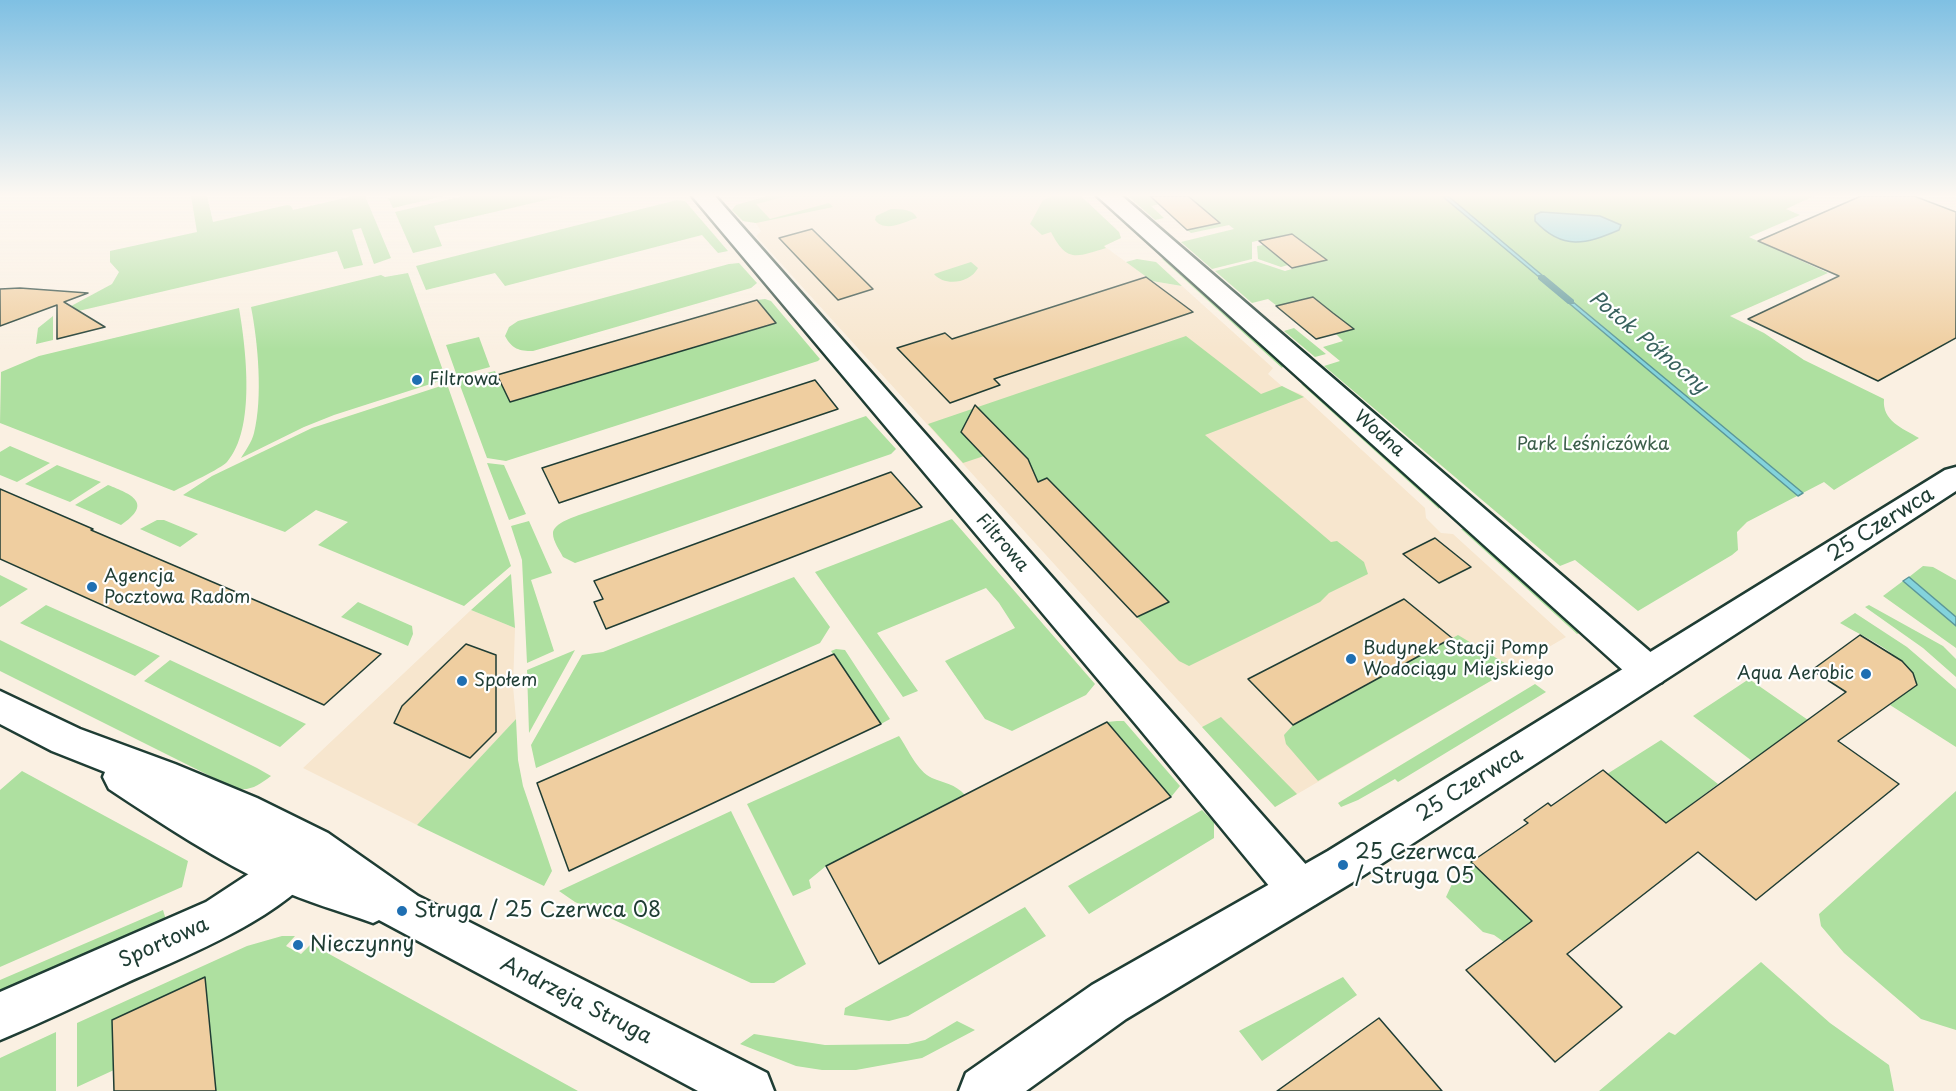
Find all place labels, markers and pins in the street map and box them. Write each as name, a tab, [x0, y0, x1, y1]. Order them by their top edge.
place label: Filtrowa	[429, 369, 499, 391]
marker: Filtrowa	[410, 373, 424, 387]
place label: Agencja Pocztowa Radom	[104, 566, 250, 608]
marker: Agencja Pocztowa Radom	[85, 580, 99, 594]
place label: Budynek Stacji Pomp Wodociągu Miejskiego	[1363, 638, 1554, 680]
marker: Budynek Stacji Pomp Wodociągu Miejskiego	[1344, 652, 1358, 666]
place label: Aqua Aerobic	[1737, 663, 1854, 685]
marker: Aqua Aerobic	[1859, 667, 1873, 681]
place label: Społem	[474, 670, 537, 692]
marker: Społem	[455, 674, 469, 688]
place label: 25 Czerwca / Struga 05	[1355, 840, 1476, 890]
marker: 25 Czerwca / Struga 05	[1336, 858, 1350, 872]
place label: Struga / 25 Czerwca 08	[414, 898, 661, 924]
marker: Struga / 25 Czerwca 08	[395, 904, 409, 918]
place label: Nieczynny	[310, 932, 415, 958]
marker: Nieczynny	[291, 938, 305, 952]

